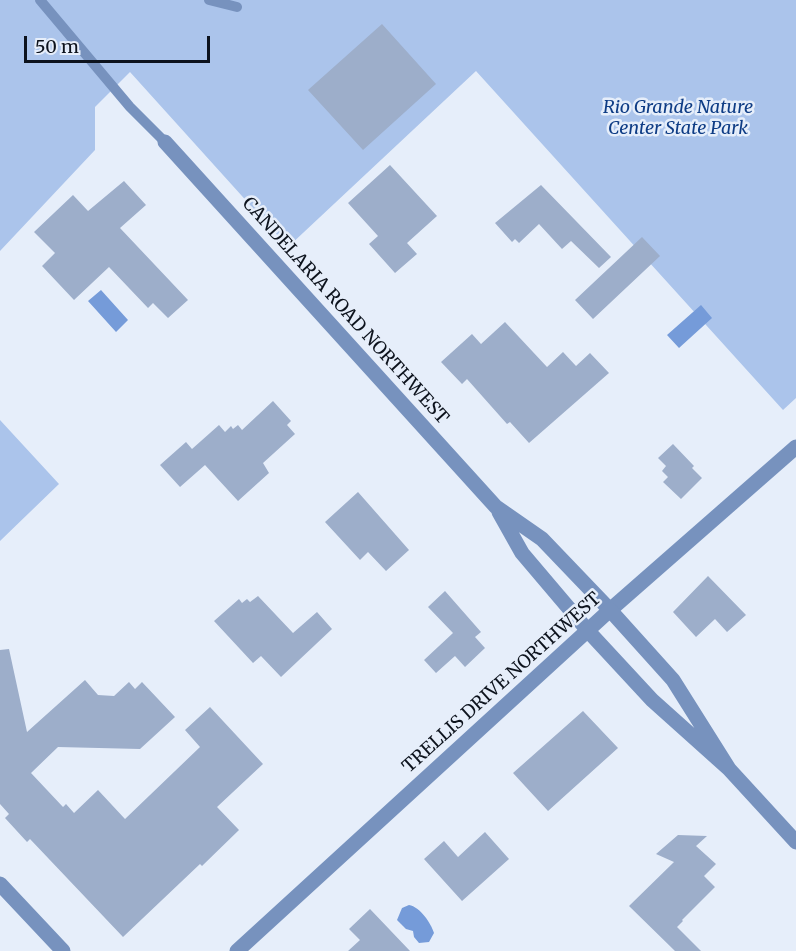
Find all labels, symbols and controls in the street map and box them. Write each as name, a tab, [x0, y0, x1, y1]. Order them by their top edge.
scale bar	[27, 24, 213, 62]
text: 50 m	[35, 35, 79, 58]
park label: Rio Grande Nature Center State Park	[603, 97, 753, 140]
street label: CANDELARIA ROAD NORTHWEST	[237, 193, 453, 429]
street label: TRELLIS DRIVE NORTHWEST	[398, 588, 606, 778]

